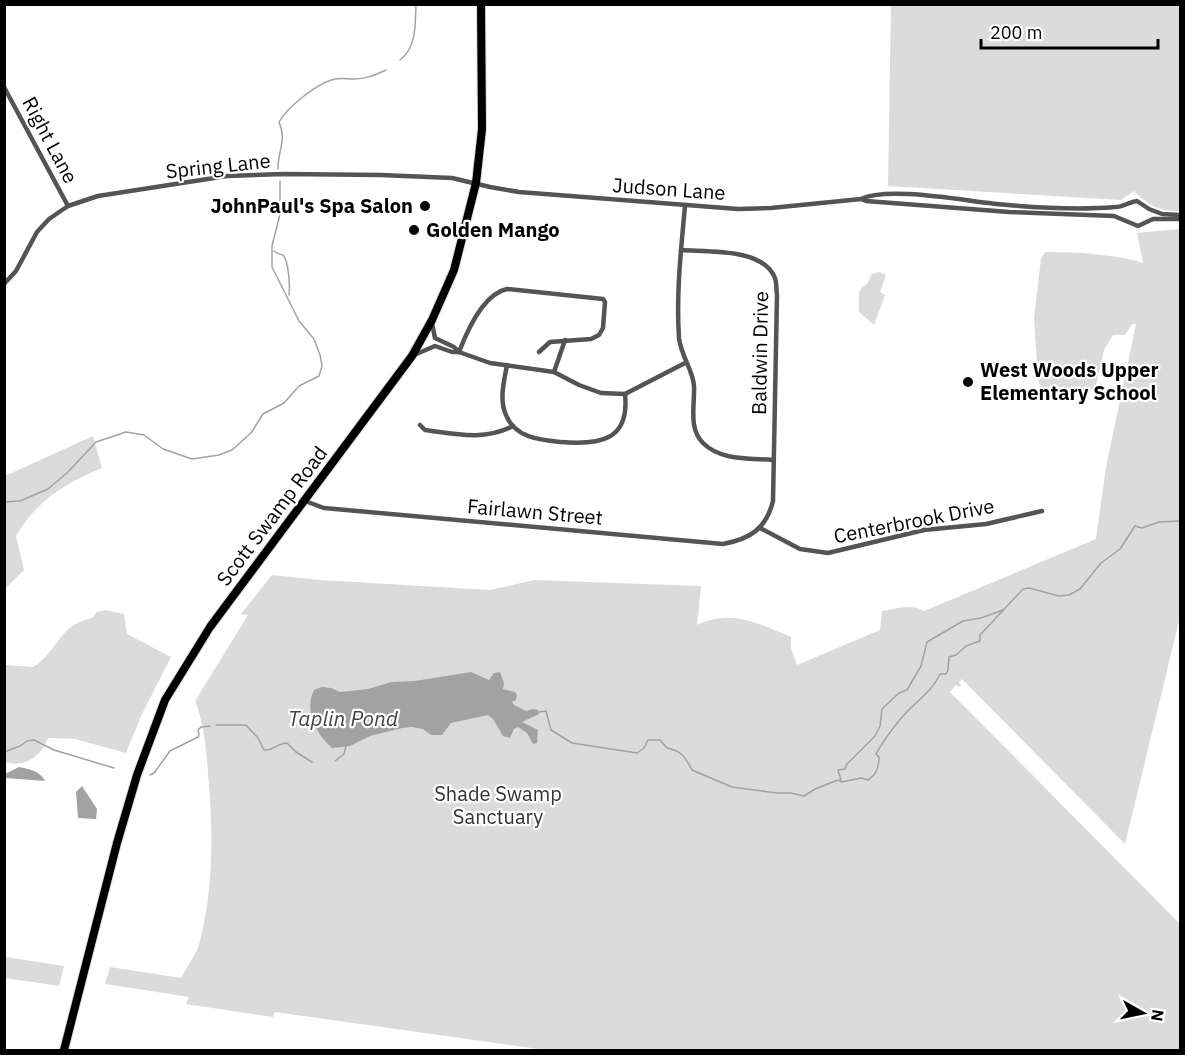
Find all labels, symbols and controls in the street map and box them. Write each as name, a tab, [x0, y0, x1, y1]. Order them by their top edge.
scale bar	[981, 12, 1158, 50]
text: 200 m	[990, 21, 1042, 44]
street label: Right Lane	[16, 92, 85, 188]
street label: Spring Lane	[164, 147, 272, 184]
street label: Judson Lane	[612, 171, 726, 206]
place label: JohnPaul's Spa Salon	[211, 192, 413, 219]
marker: JohnPaul's Spa Salon	[418, 199, 432, 213]
place label: Golden Mango	[426, 216, 560, 243]
marker: Golden Mango	[407, 223, 421, 237]
street label: Baldwin Drive	[745, 291, 774, 415]
place label: West Woods Upper Elementary School	[980, 356, 1159, 406]
marker: West Woods Upper Elementary School	[961, 375, 975, 389]
street label: Scott Swamp Road	[210, 440, 333, 591]
street label: Fairlawn Street	[466, 492, 604, 531]
street label: Centerbrook Drive	[831, 492, 996, 549]
water label: Taplin Pond	[288, 704, 399, 732]
park label: Shade Swamp Sanctuary	[434, 780, 562, 830]
north arrow	[1113, 983, 1173, 1043]
text: N	[1147, 1008, 1169, 1023]

